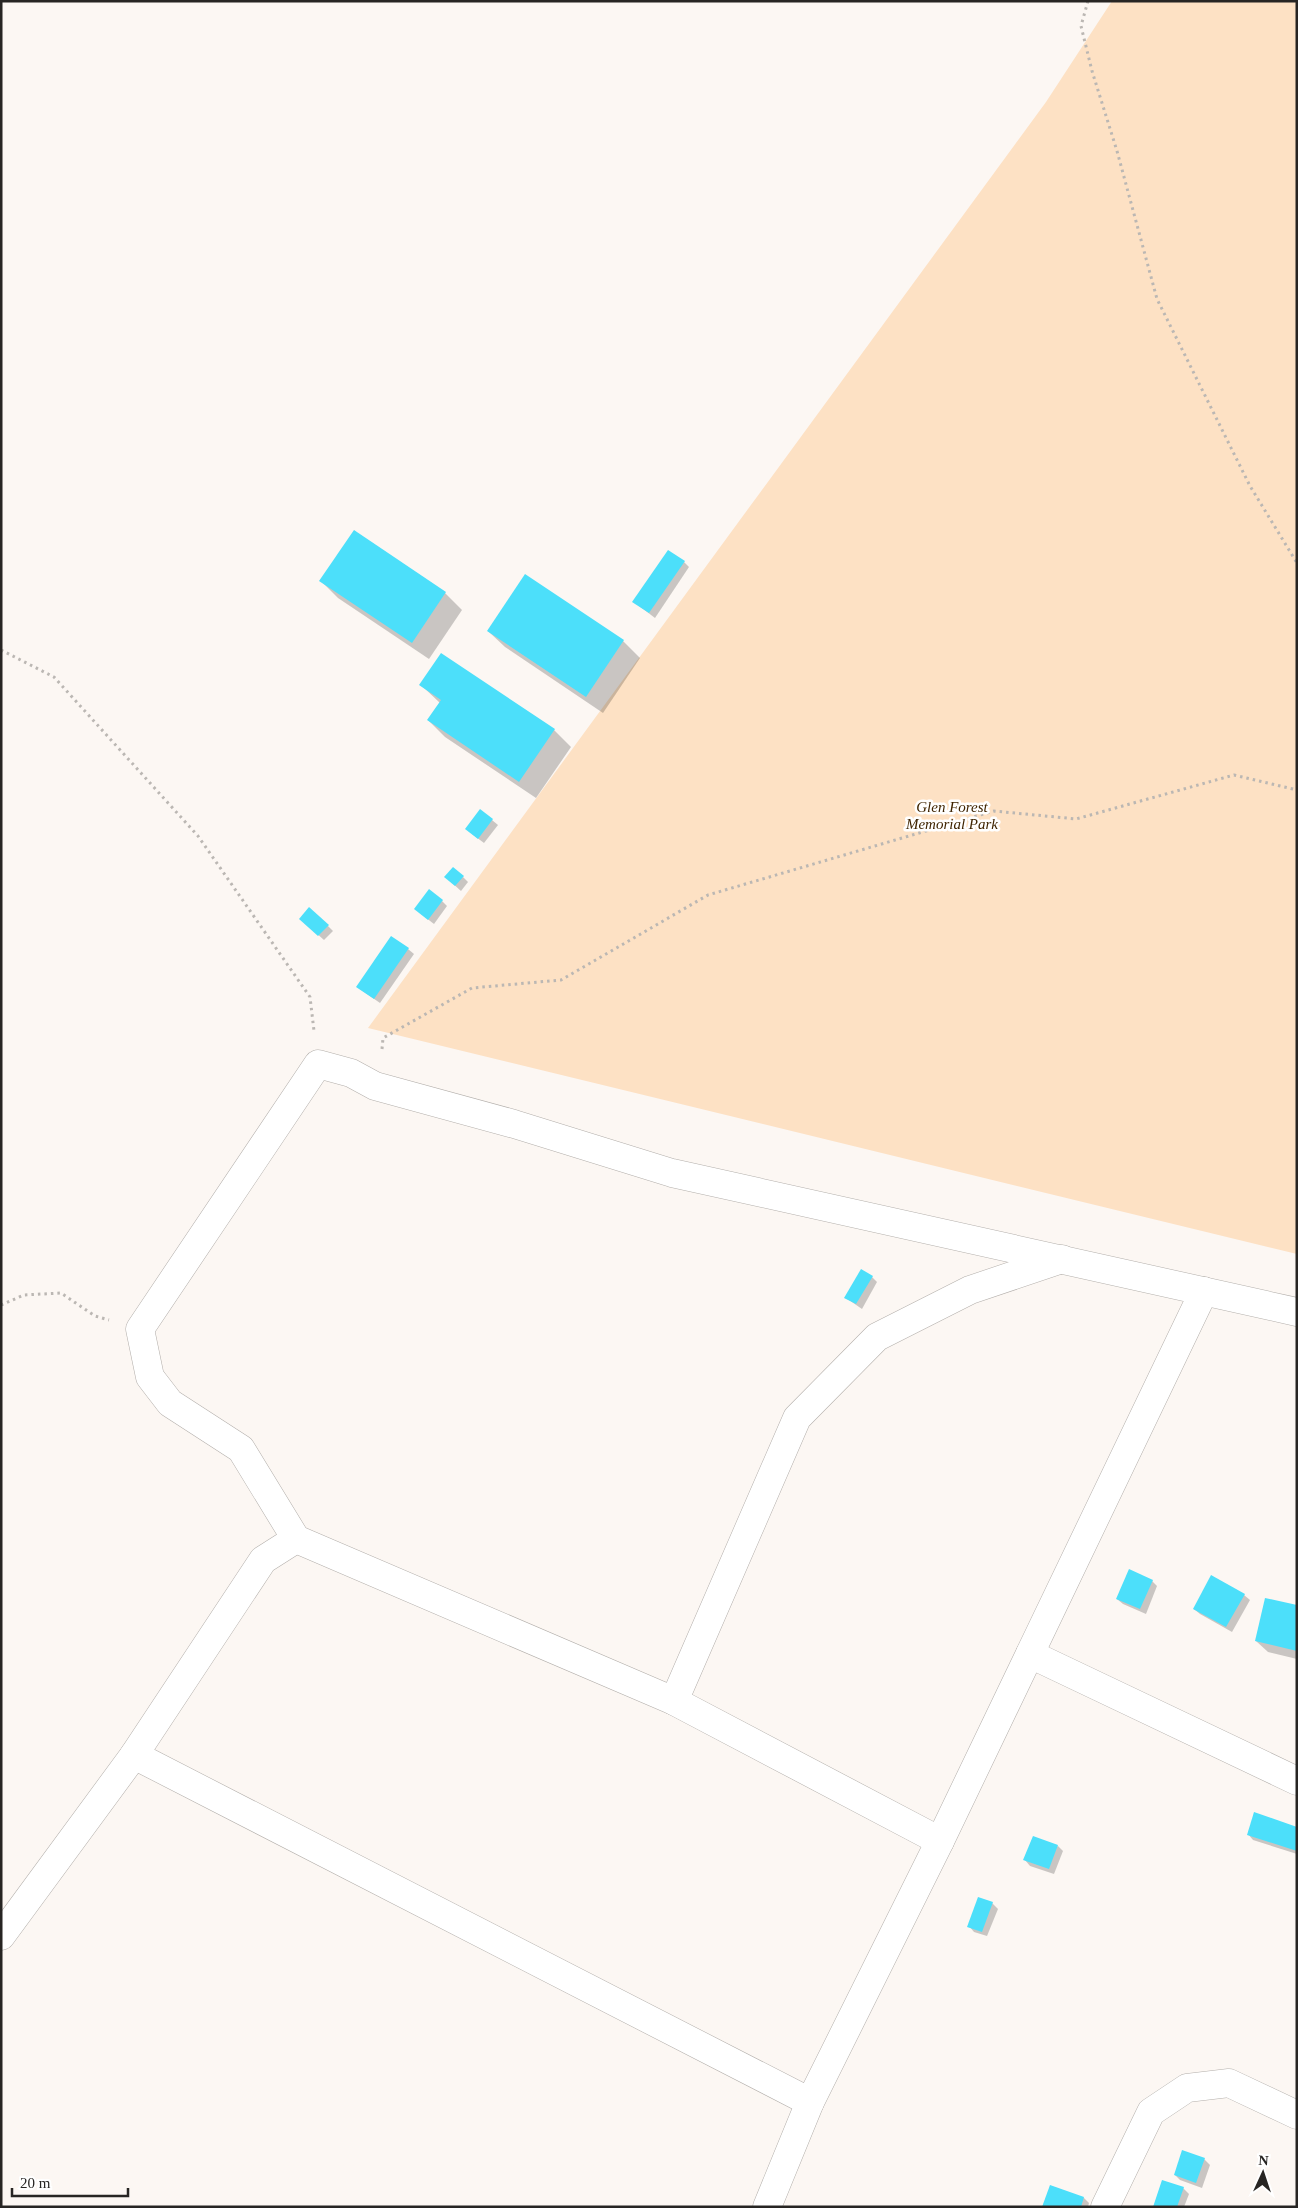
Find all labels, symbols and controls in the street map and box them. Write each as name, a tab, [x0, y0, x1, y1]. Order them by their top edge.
park label: Glen Forest Memorial Park	[905, 799, 998, 832]
north arrow	[1238, 2148, 1288, 2198]
text: N	[1258, 2153, 1269, 2168]
scale bar	[12, 2166, 129, 2198]
text: 20 m	[20, 2175, 51, 2191]

